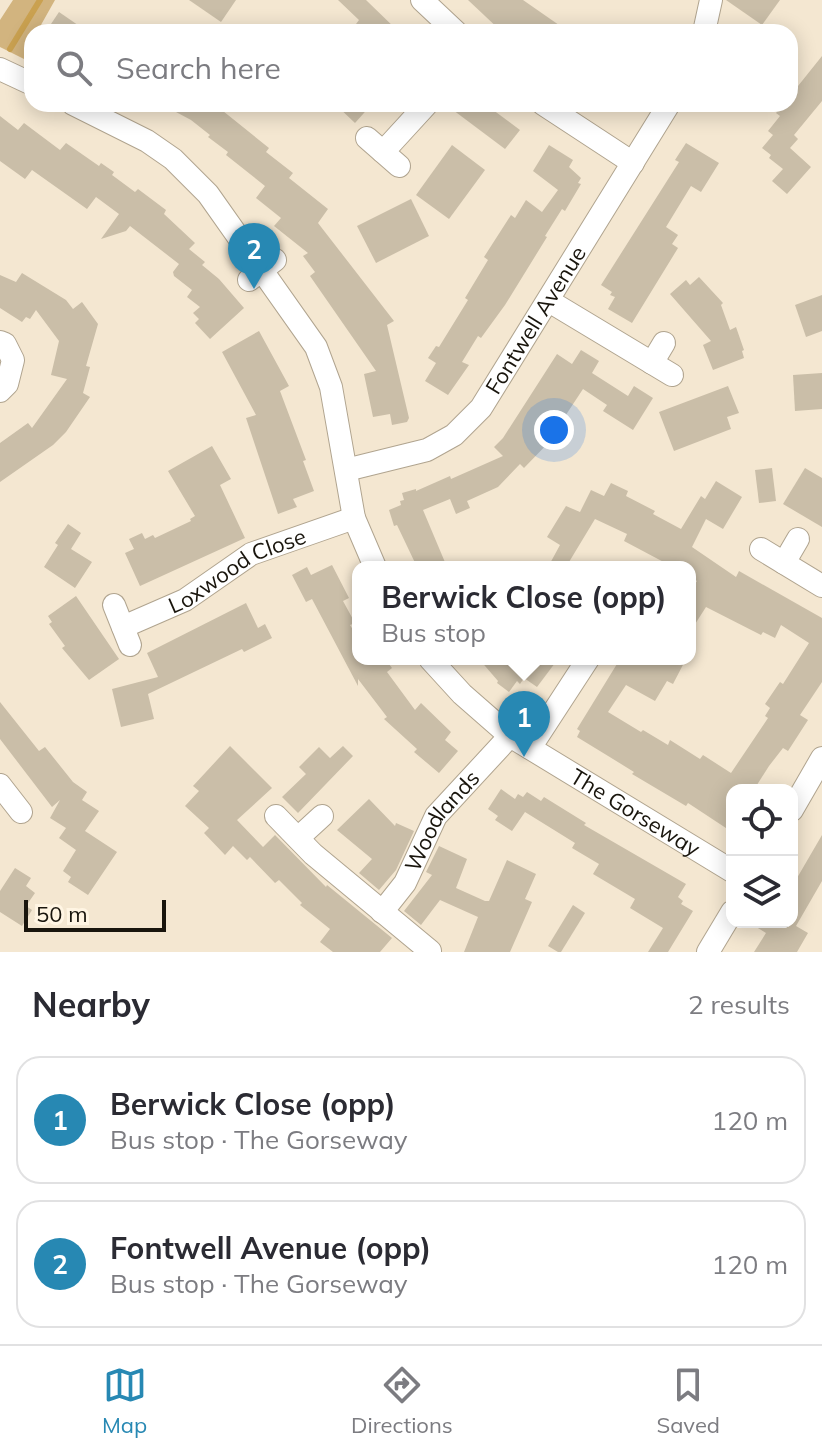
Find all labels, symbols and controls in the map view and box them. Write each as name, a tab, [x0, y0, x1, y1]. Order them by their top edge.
search box	[24, 24, 798, 112]
icon: search	[52, 46, 96, 90]
text: Search here	[116, 49, 281, 87]
pin: 2	[228, 223, 280, 289]
street label: Fontwell Avenue	[479, 241, 592, 399]
your location	[534, 410, 574, 450]
street label: Loxwood Close	[164, 522, 310, 620]
popup	[352, 561, 696, 665]
text: Berwick Close (opp)	[381, 578, 667, 616]
text: Bus stop	[381, 616, 486, 649]
pin: 1	[498, 691, 550, 757]
street label: The Gorseway	[565, 762, 706, 863]
street label: Woodlands	[398, 764, 485, 876]
map controls	[726, 784, 798, 928]
button: locate	[726, 784, 798, 856]
button: layers	[726, 856, 798, 928]
scale bar	[24, 896, 166, 932]
text: 50 m	[36, 900, 87, 928]
text: Nearby	[32, 983, 150, 1026]
text: 2 results	[688, 988, 790, 1021]
text: Berwick Close (opp)	[110, 1085, 396, 1123]
text: 1	[52, 1104, 68, 1137]
text: 120 m	[712, 1104, 788, 1137]
text: Bus stop · The Gorseway	[110, 1123, 408, 1156]
text: Fontwell Avenue (opp)	[110, 1229, 431, 1267]
text: 2	[52, 1248, 68, 1281]
text: 120 m	[712, 1248, 788, 1281]
text: Bus stop · The Gorseway	[110, 1267, 408, 1300]
tab: Map	[102, 1363, 147, 1439]
tab: Directions	[351, 1363, 453, 1439]
tab: Saved	[657, 1363, 720, 1439]

